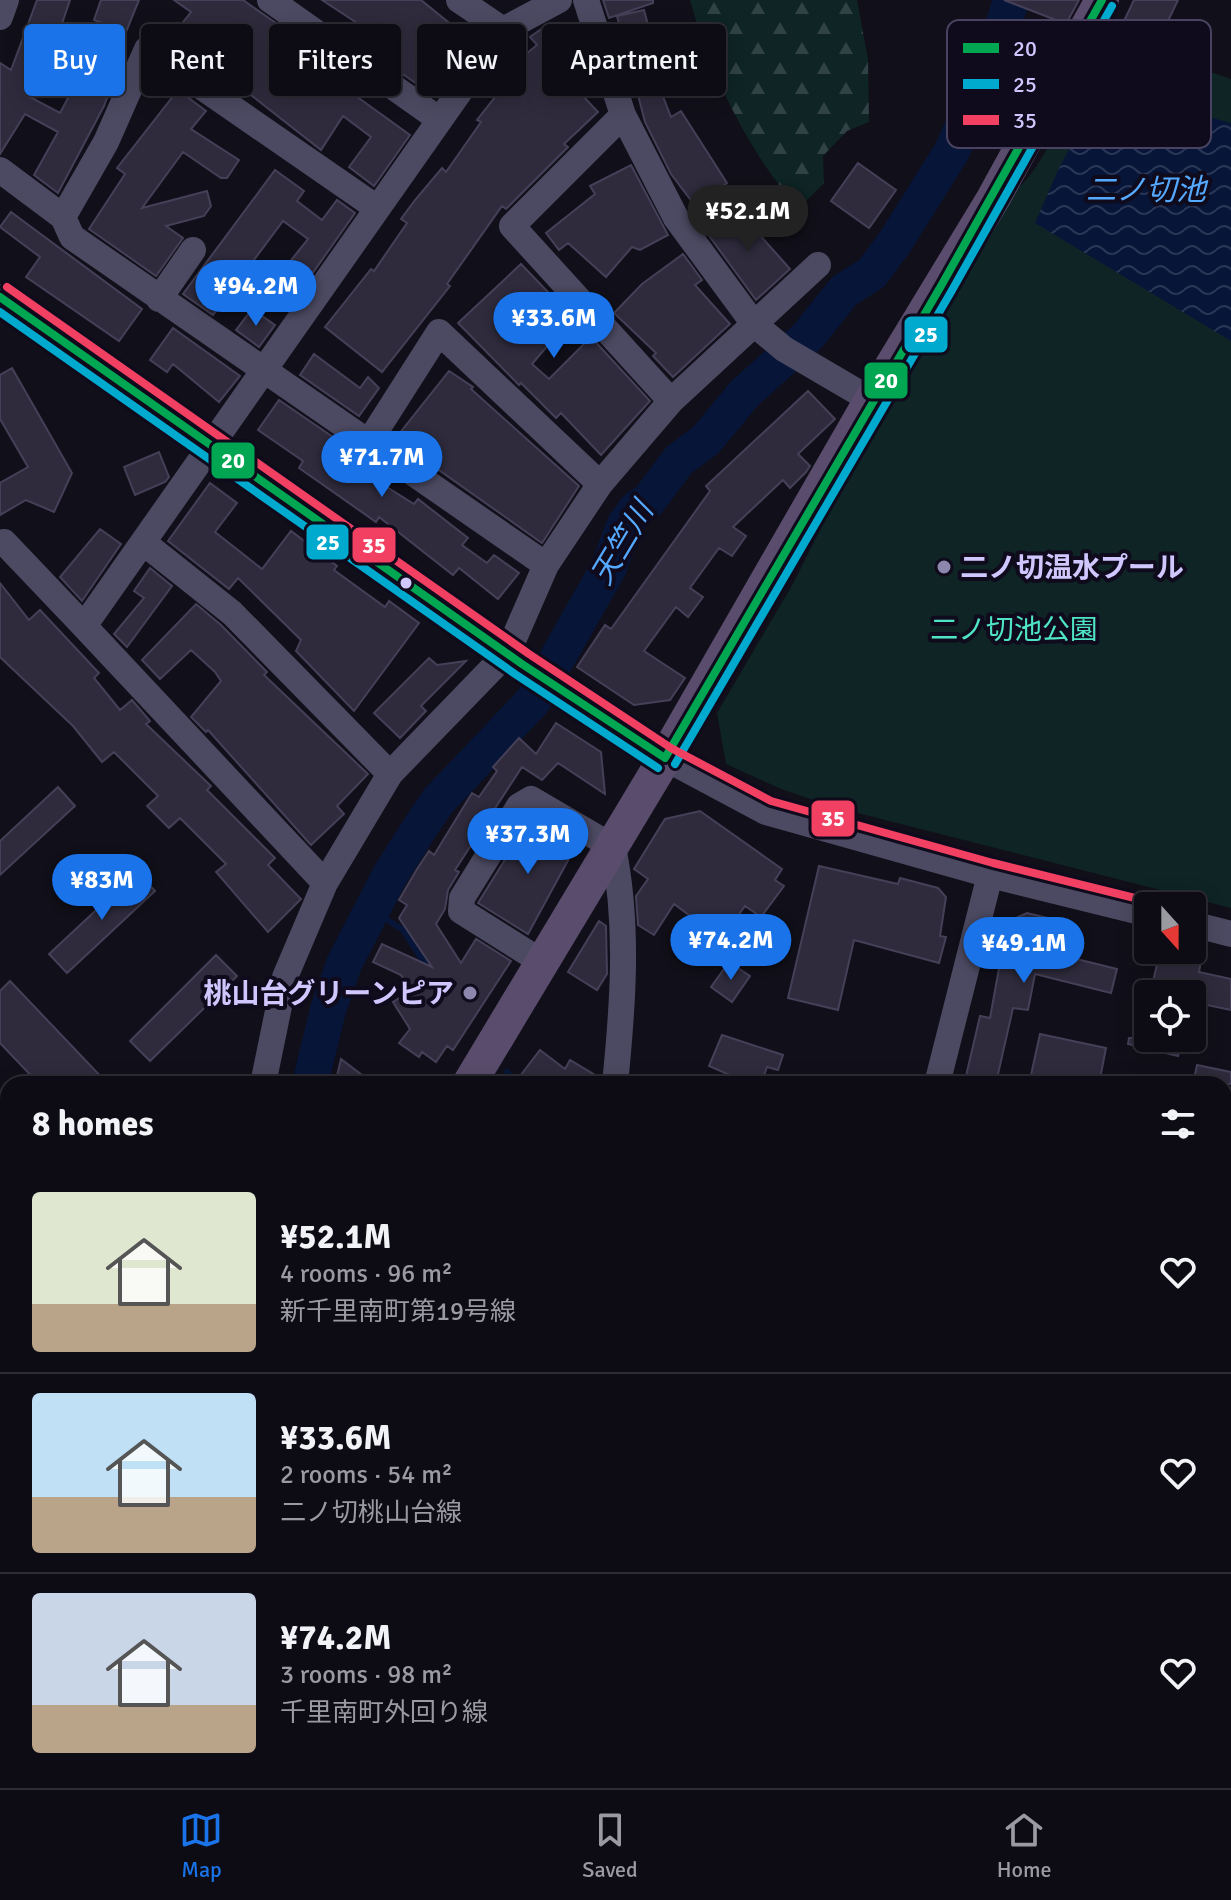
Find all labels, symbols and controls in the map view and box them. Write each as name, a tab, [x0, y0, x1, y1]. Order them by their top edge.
legend	[947, 20, 1211, 148]
chip: Buy	[24, 24, 125, 96]
chip: Rent	[141, 24, 253, 96]
chip: Filters	[269, 24, 401, 96]
chip: New	[417, 24, 526, 96]
chip: Apartment	[542, 24, 726, 96]
text: 20	[1013, 35, 1037, 62]
text: 25	[1013, 71, 1037, 98]
text: 35	[1013, 107, 1037, 134]
water label: 二ノ切池	[1086, 172, 1209, 209]
pin: ¥52.1M	[683, 185, 813, 253]
text: ¥52.1M	[705, 195, 791, 227]
pin: ¥94.2M	[191, 260, 321, 328]
text: ¥94.2M	[213, 270, 299, 302]
pin: ¥33.6M	[489, 292, 619, 360]
text: ¥33.6M	[511, 302, 597, 334]
line badge: 25	[903, 315, 949, 354]
text: 25	[914, 321, 938, 348]
line badge: 20	[863, 361, 909, 400]
text: 20	[874, 367, 898, 394]
pin: ¥71.7M	[317, 431, 447, 499]
line badge: 20	[210, 441, 256, 480]
text: ¥71.7M	[339, 441, 425, 473]
text: 20	[221, 447, 245, 474]
water label: 天竺川	[583, 493, 663, 591]
line badge: 25	[305, 523, 350, 561]
line badge: 35	[351, 526, 397, 564]
text: 25	[316, 529, 340, 556]
text: 35	[362, 532, 386, 559]
place label: 二ノ切温水プール	[960, 551, 1184, 585]
marker: 二ノ切温水プール	[935, 558, 953, 576]
unlabelled marker	[398, 575, 414, 591]
park label: 二ノ切池公園	[930, 613, 1098, 647]
line badge: 35	[810, 799, 856, 838]
text: 35	[821, 805, 845, 832]
pin: ¥37.3M	[463, 808, 593, 876]
text: ¥37.3M	[485, 818, 571, 850]
pin: ¥83M	[55, 854, 149, 922]
text: ¥83M	[70, 864, 134, 896]
north arrow	[1134, 892, 1206, 964]
map controls	[1134, 892, 1206, 1052]
pin: ¥74.2M	[666, 914, 796, 982]
pin: ¥49.1M	[959, 917, 1089, 985]
text: ¥74.2M	[688, 924, 774, 956]
text: ¥49.1M	[981, 927, 1067, 959]
place label: 桃山台グリーンピア	[203, 977, 454, 1011]
button: locate	[1134, 980, 1206, 1052]
marker: 桃山台グリーンピア	[461, 984, 479, 1002]
icon: filters	[1156, 1102, 1200, 1146]
text: 8 homes	[32, 1103, 153, 1145]
text: ¥52.1M	[280, 1216, 392, 1258]
icon: home	[96, 1224, 192, 1320]
icon: heart	[1156, 1250, 1200, 1294]
text: 4 rooms · 96 m²	[280, 1258, 453, 1290]
text: 新千里南町第19号線	[280, 1296, 516, 1328]
text: ¥33.6M	[280, 1417, 392, 1459]
icon: home	[96, 1425, 192, 1521]
icon: heart	[1156, 1451, 1200, 1495]
text: 2 rooms · 54 m²	[280, 1459, 453, 1491]
text: 二ノ切桃山台線	[280, 1497, 462, 1529]
text: ¥74.2M	[280, 1617, 392, 1659]
icon: home	[96, 1625, 192, 1721]
icon: heart	[1156, 1651, 1200, 1695]
text: 3 rooms · 98 m²	[280, 1659, 453, 1691]
text: 千里南町外回り線	[280, 1697, 488, 1729]
tab: Map	[179, 1808, 223, 1883]
tab: Saved	[582, 1808, 638, 1883]
tab: Home	[997, 1808, 1052, 1883]

